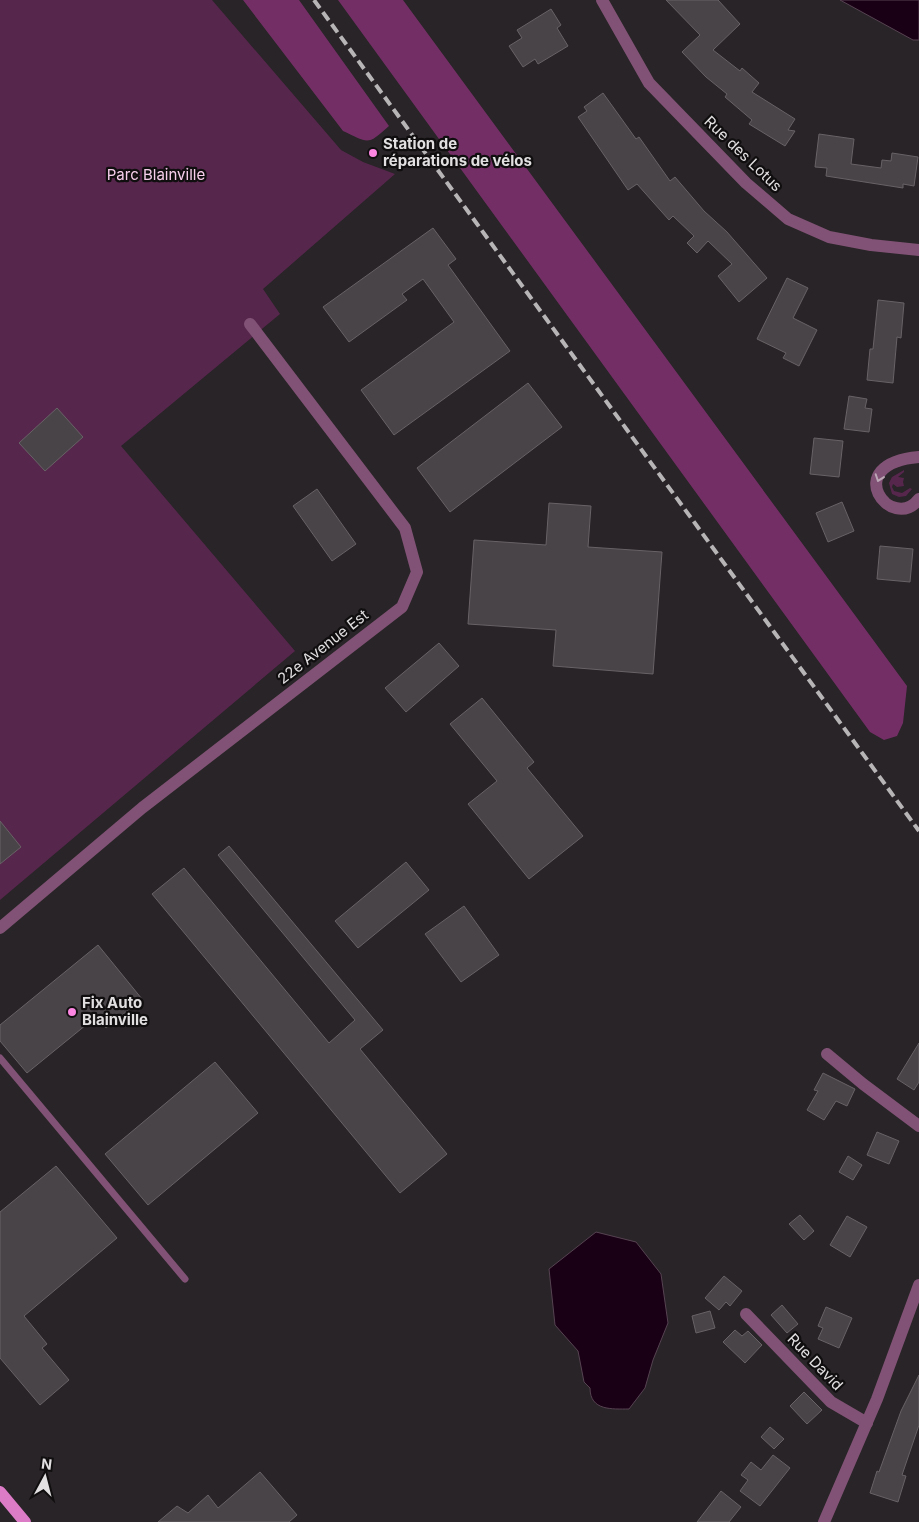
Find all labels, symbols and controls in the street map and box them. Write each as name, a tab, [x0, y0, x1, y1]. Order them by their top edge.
street label: Rue des Lotus	[701, 112, 786, 196]
place label: Station de réparations de vélos	[383, 134, 532, 170]
marker: Station de réparations de vélos	[367, 147, 379, 159]
park label: Parc Blainville	[107, 165, 205, 184]
one-way arrow	[875, 473, 885, 482]
street label: 22e Avenue Est	[273, 605, 372, 688]
place label: Fix Auto Blainville	[82, 993, 148, 1029]
marker: Fix Auto Blainville	[66, 1006, 78, 1018]
street label: Rue David	[784, 1329, 847, 1394]
north arrow	[20, 1452, 70, 1502]
text: N	[40, 1455, 53, 1473]

